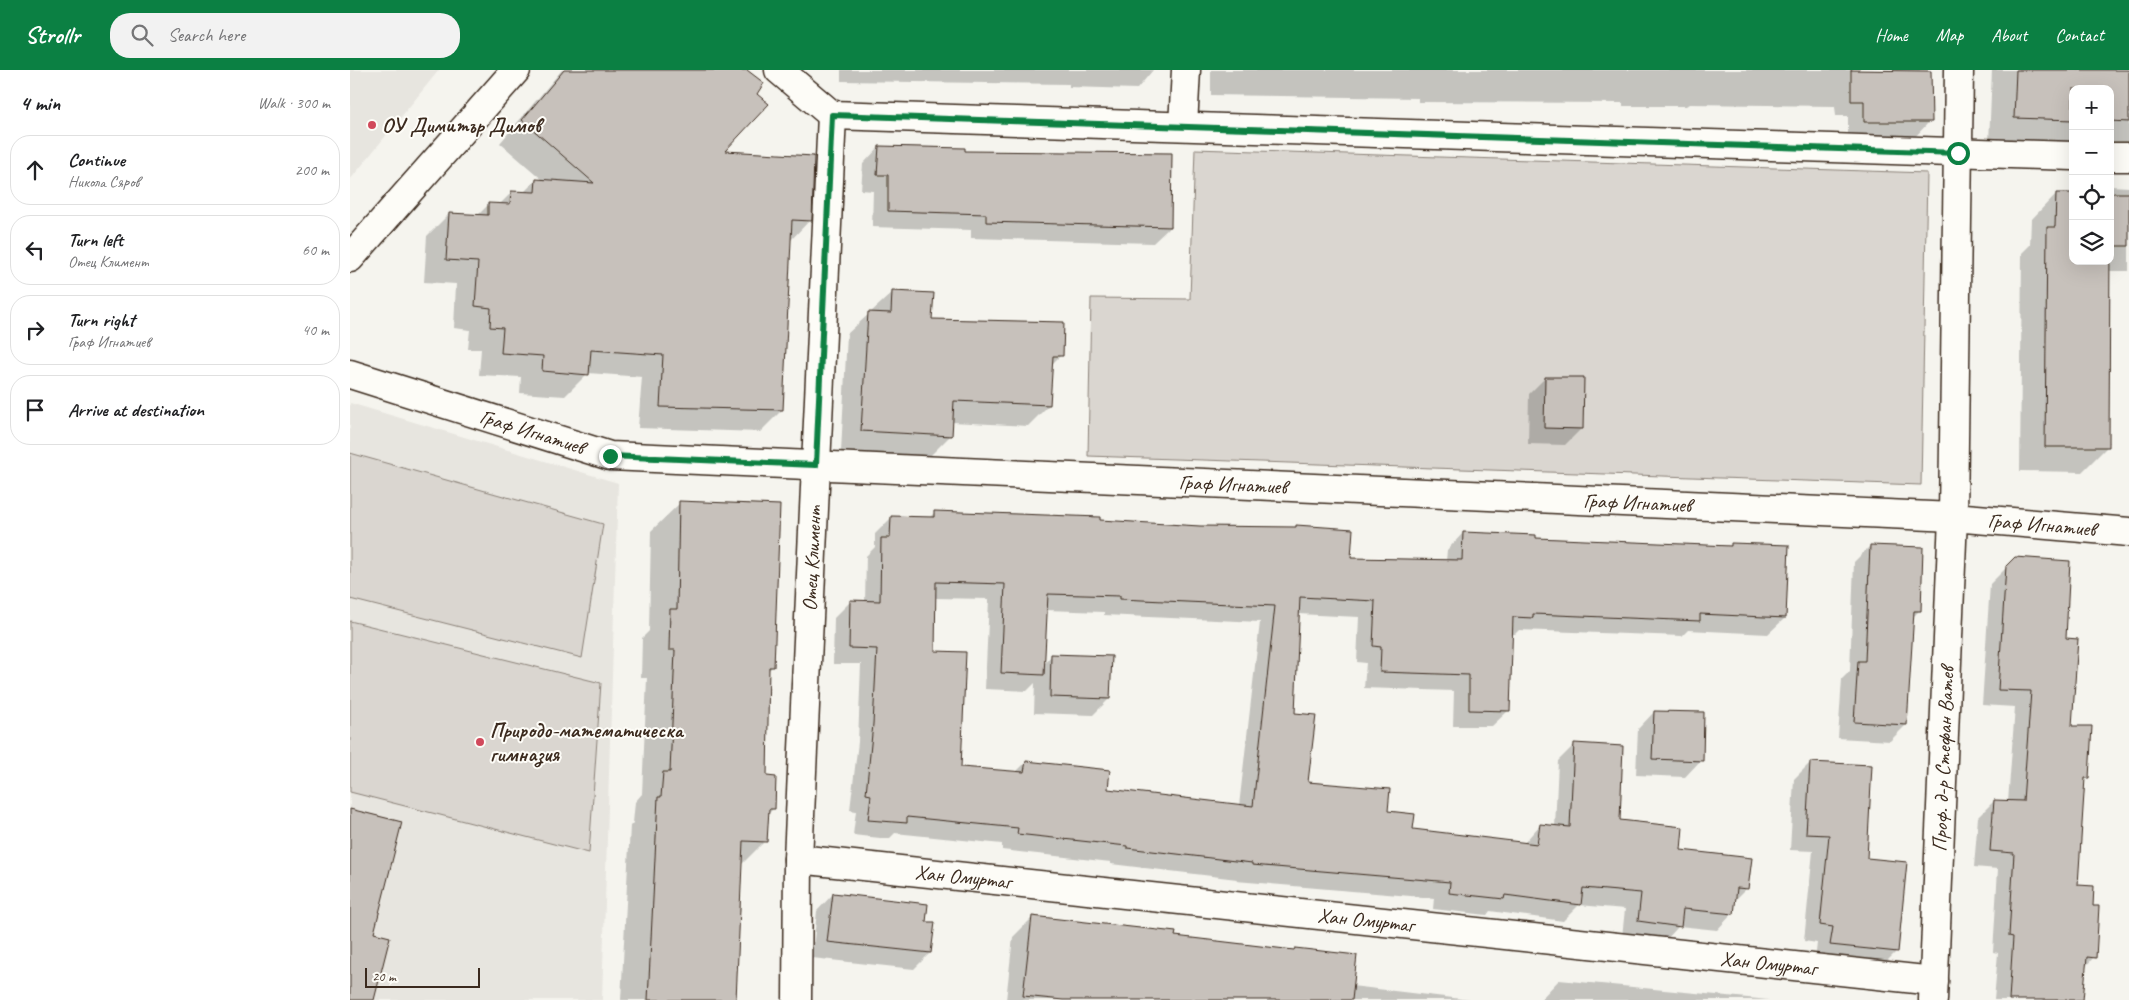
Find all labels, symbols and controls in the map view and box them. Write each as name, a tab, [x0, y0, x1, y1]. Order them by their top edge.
search box	[110, 13, 460, 58]
text: Strollr	[25, 20, 80, 50]
icon: search	[128, 21, 156, 49]
text: Search here	[168, 23, 245, 47]
text: Home	[1875, 24, 1908, 46]
text: Map	[1936, 24, 1963, 46]
text: About	[1991, 24, 2027, 46]
text: Contact	[2055, 24, 2104, 46]
map controls	[2069, 85, 2114, 265]
button: +	[2069, 85, 2114, 130]
text: 4 min	[20, 90, 60, 116]
text: Walk · 300 m	[258, 93, 330, 113]
place label: ОУ Димитър Димов	[382, 112, 545, 138]
marker: ОУ Димитър Димов	[366, 119, 378, 131]
button: −	[2069, 130, 2114, 175]
route start	[1947, 142, 1970, 165]
text: Continue	[68, 148, 125, 172]
icon: ahead	[21, 156, 49, 184]
text: 200 m	[295, 160, 329, 180]
text: Никола Сяров	[68, 172, 139, 192]
button: locate	[2069, 175, 2114, 220]
button: layers	[2069, 220, 2114, 265]
text: Turn left	[68, 228, 123, 252]
icon: left	[21, 236, 49, 264]
text: 60 m	[302, 240, 329, 260]
text: Отец Климент	[68, 252, 149, 272]
text: Turn right	[68, 308, 135, 332]
icon: right	[21, 316, 49, 344]
text: 40 m	[302, 320, 329, 340]
text: Граф Игнатиев	[68, 332, 150, 352]
icon: arrive	[21, 396, 49, 424]
text: Arrive at destination	[68, 398, 204, 422]
street label: Граф Игнатиев	[477, 403, 592, 461]
route end	[599, 445, 622, 468]
street label: Граф Игнатиев	[1178, 469, 1292, 500]
street label: Граф Игнатиев	[1583, 487, 1696, 518]
street label: Отец Климент	[796, 504, 827, 612]
street label: Граф Игнатиев	[1987, 507, 2101, 542]
street label: Проф. д-р Стефан Ватев	[1926, 662, 1960, 852]
place label: Природо-математическа гимназия	[490, 717, 685, 768]
marker: Природо-математическа гимназия	[474, 736, 486, 748]
street label: Хан Омуртаг	[914, 859, 1015, 895]
street label: Хан Омуртаг	[1316, 902, 1418, 938]
street label: Хан Омуртаг	[1719, 945, 1821, 982]
scale bar	[365, 965, 480, 988]
text: 20 m	[372, 968, 396, 985]

